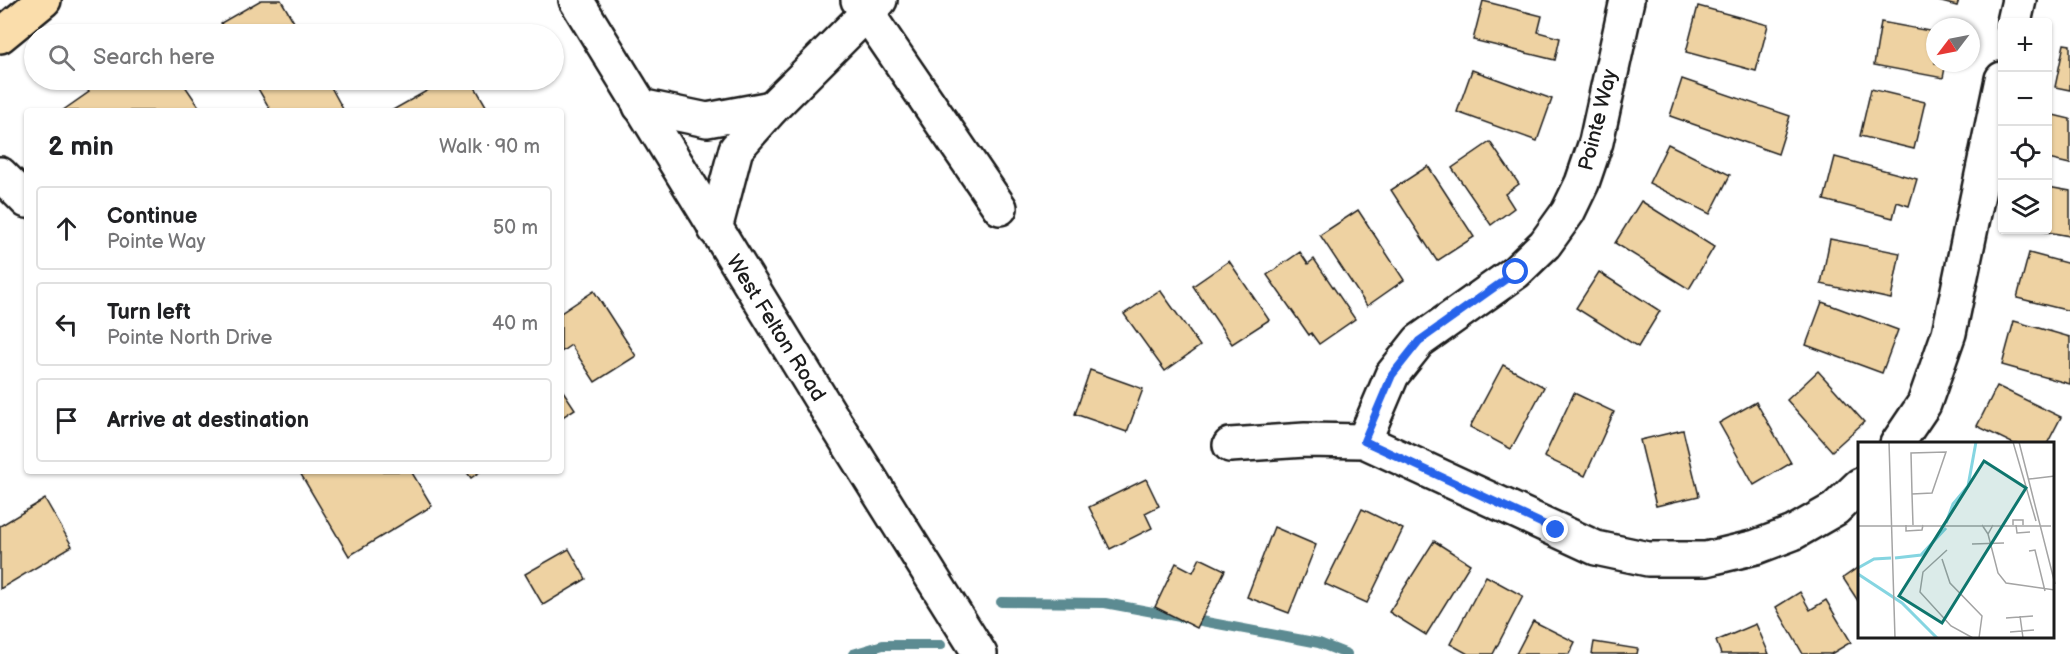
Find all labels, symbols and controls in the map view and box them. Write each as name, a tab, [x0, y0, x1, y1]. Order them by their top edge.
north arrow	[1926, 18, 1980, 72]
map controls	[1998, 18, 2052, 234]
button: +	[1998, 18, 2052, 72]
search box	[24, 24, 564, 90]
icon: search	[45, 41, 78, 74]
text: Search here	[93, 44, 215, 71]
street label: Pointe Way	[1573, 66, 1623, 173]
button: −	[1998, 72, 2052, 126]
button: locate	[1998, 126, 2052, 180]
text: 2 min	[48, 132, 114, 163]
text: Walk · 90 m	[439, 135, 540, 159]
button: layers	[1998, 180, 2052, 234]
text: Continue	[107, 203, 197, 230]
icon: ahead	[50, 212, 83, 245]
text: 50 m	[493, 216, 538, 240]
text: Pointe Way	[107, 230, 206, 254]
street label: West Felton Road	[721, 250, 831, 406]
route start	[1502, 258, 1528, 284]
text: Turn left	[107, 299, 191, 326]
icon: left	[50, 308, 83, 341]
text: 40 m	[492, 312, 538, 336]
text: Pointe North Drive	[107, 326, 272, 350]
icon: arrive	[50, 404, 83, 437]
text: Arrive at destination	[107, 407, 309, 434]
inset map	[1858, 442, 2055, 639]
route end	[1542, 516, 1568, 542]

